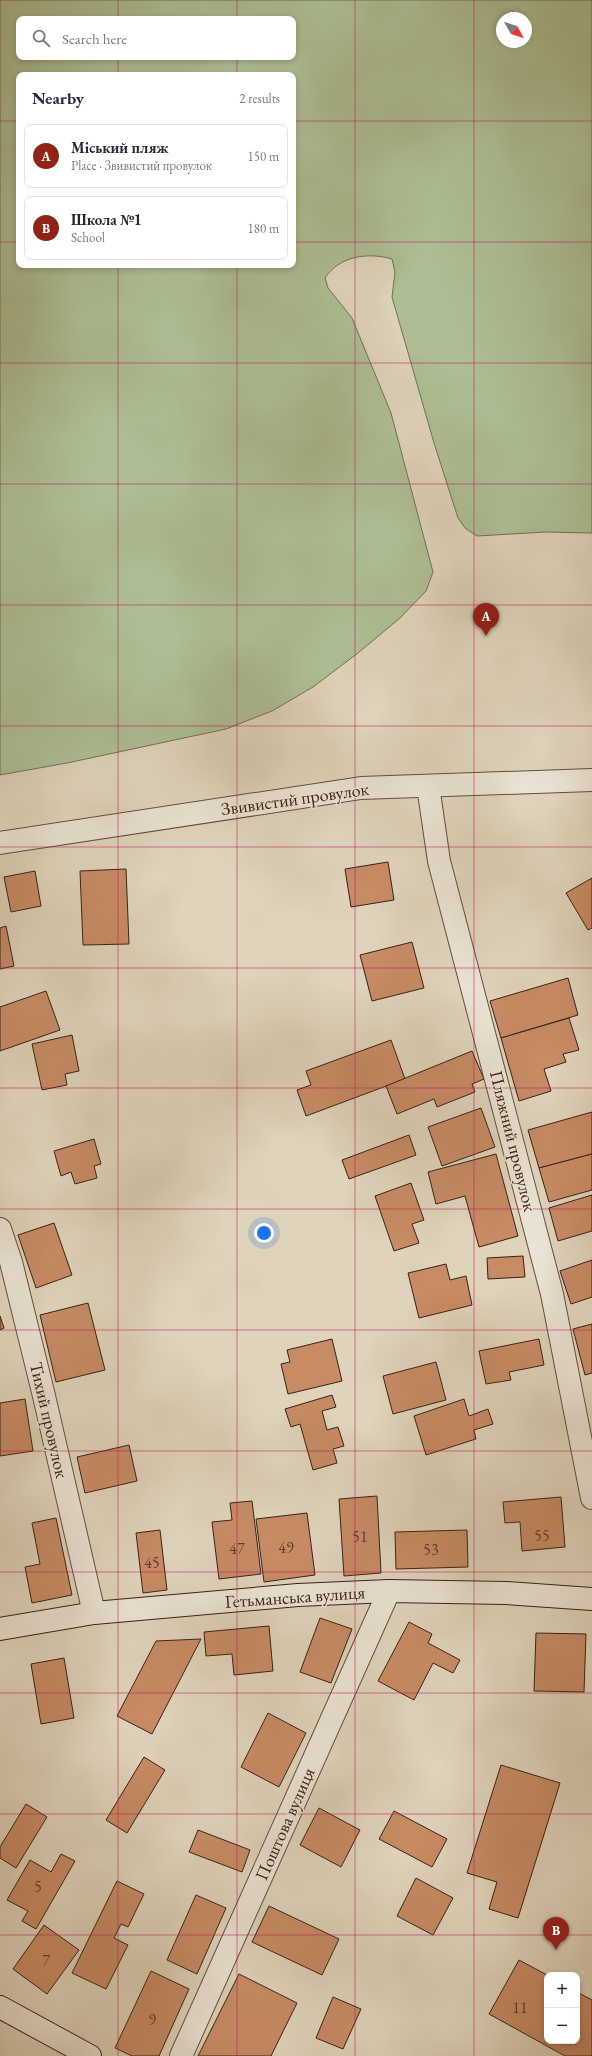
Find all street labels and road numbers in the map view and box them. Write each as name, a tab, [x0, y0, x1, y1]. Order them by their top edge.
street label: Звивистий провулок	[220, 777, 371, 820]
street label: Пляжний провулок	[485, 1068, 542, 1214]
street label: Тихий провулок	[25, 1360, 74, 1481]
street label: Гетьманська вулиця	[224, 1580, 366, 1613]
street label: Поштова вулиця	[249, 1764, 320, 1884]

